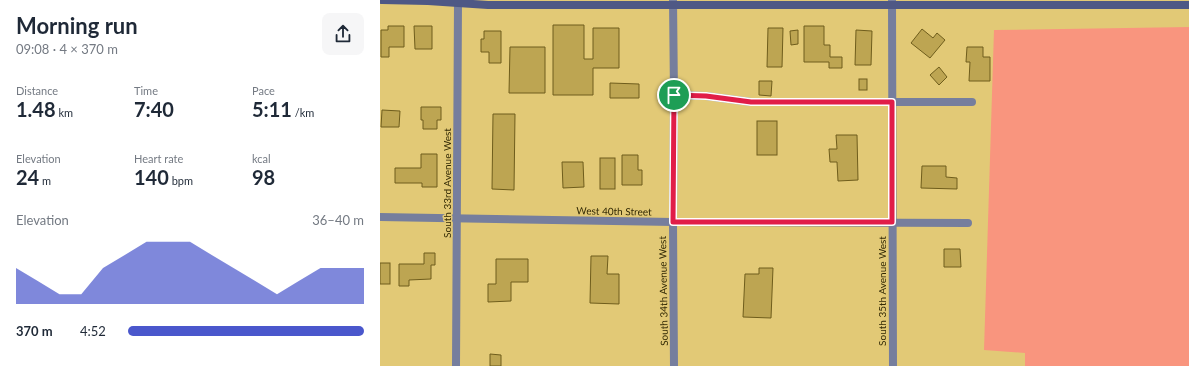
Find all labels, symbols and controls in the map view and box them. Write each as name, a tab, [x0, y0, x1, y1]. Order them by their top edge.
text: Morning run	[16, 12, 138, 39]
button: share	[322, 13, 364, 55]
text: 09:08 · 4 × 370 m	[16, 41, 118, 57]
pin	[657, 78, 691, 112]
text: Distance	[16, 84, 58, 97]
text: Time	[134, 84, 158, 97]
text: Pace	[252, 84, 275, 97]
icon: arrive	[663, 84, 685, 106]
text: 1.48	[16, 97, 56, 121]
text: 7:40	[134, 97, 174, 121]
text: 5:11	[252, 97, 292, 121]
text: km	[56, 106, 73, 119]
text: /km	[292, 106, 314, 119]
street label: South 33rd Avenue West	[441, 128, 453, 238]
text: Elevation	[16, 152, 61, 165]
text: Heart rate	[134, 152, 183, 165]
text: kcal	[252, 152, 271, 165]
text: 24	[16, 165, 39, 189]
text: 140	[134, 165, 169, 189]
text: 98	[252, 165, 275, 189]
text: m	[39, 174, 51, 187]
text: bpm	[169, 174, 193, 187]
street label: West 40th Street	[576, 204, 652, 218]
text: Elevation	[16, 212, 69, 228]
text: 36–40 m	[312, 212, 364, 228]
street label: South 34th Avenue West	[656, 236, 670, 346]
street label: South 35th Avenue West	[876, 236, 888, 346]
text: 370 m	[16, 323, 53, 339]
text: 4:52	[80, 323, 106, 339]

